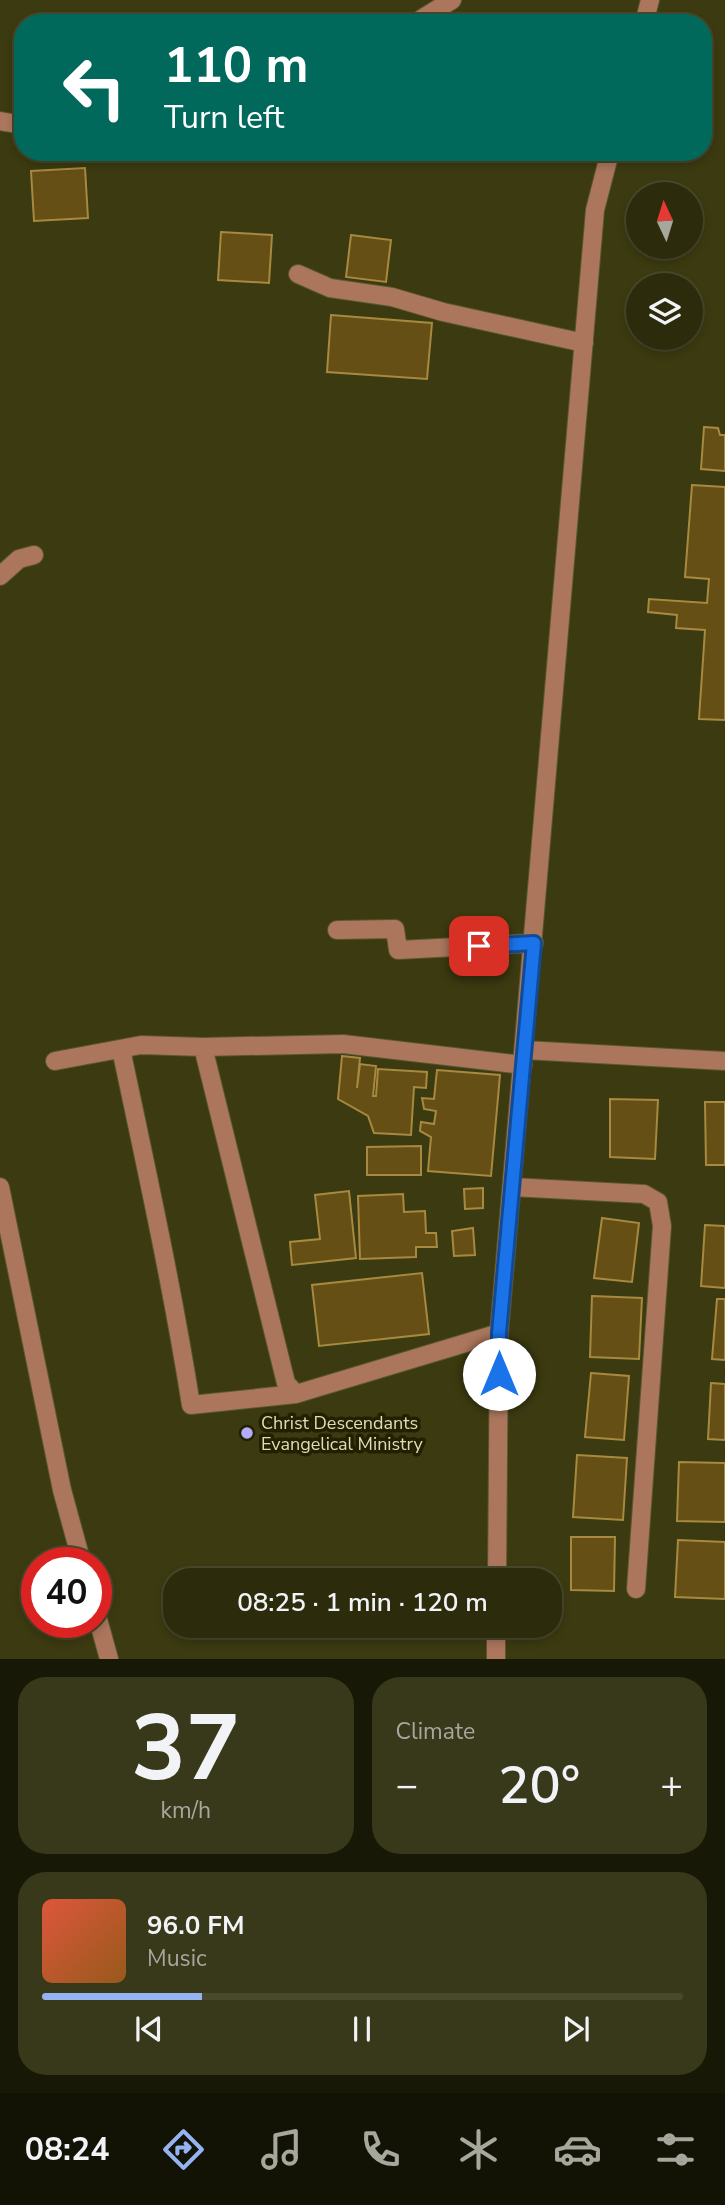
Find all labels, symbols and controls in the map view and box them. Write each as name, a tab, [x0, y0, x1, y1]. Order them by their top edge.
text: 110 m	[164, 32, 308, 99]
icon: left	[49, 42, 140, 133]
text: Turn left	[164, 96, 284, 139]
north arrow	[626, 182, 704, 259]
map controls	[626, 182, 703, 350]
button: layers	[626, 273, 703, 350]
pin	[449, 916, 509, 976]
icon: arrive	[460, 927, 498, 965]
position arrow	[462, 1337, 536, 1411]
place label: Christ Descendants Evangelical Ministry	[261, 1411, 423, 1456]
marker: Christ Descendants Evangelical Ministry	[239, 1425, 255, 1441]
speed limit sign: 40	[21, 1547, 112, 1638]
text: 08:25 · 1 min · 120 m	[237, 1585, 488, 1620]
text: 37	[131, 1687, 240, 1811]
text: Climate	[396, 1716, 475, 1747]
text: 20°	[498, 1750, 580, 1821]
text: −	[396, 1760, 418, 1811]
text: +	[660, 1760, 683, 1811]
text: km/h	[160, 1795, 211, 1826]
text: 96.0 FM	[147, 1908, 244, 1943]
text: Music	[147, 1943, 207, 1974]
icon: previous	[130, 2010, 168, 2048]
icon: pause	[343, 2010, 381, 2048]
icon: next	[557, 2010, 595, 2048]
icon: directions	[159, 2125, 208, 2174]
icon: music	[257, 2125, 306, 2174]
icon: phone	[356, 2125, 405, 2174]
icon: climate	[454, 2125, 503, 2174]
icon: car	[553, 2125, 602, 2174]
icon: filters	[651, 2125, 700, 2174]
text: 08:24	[25, 2128, 109, 2171]

